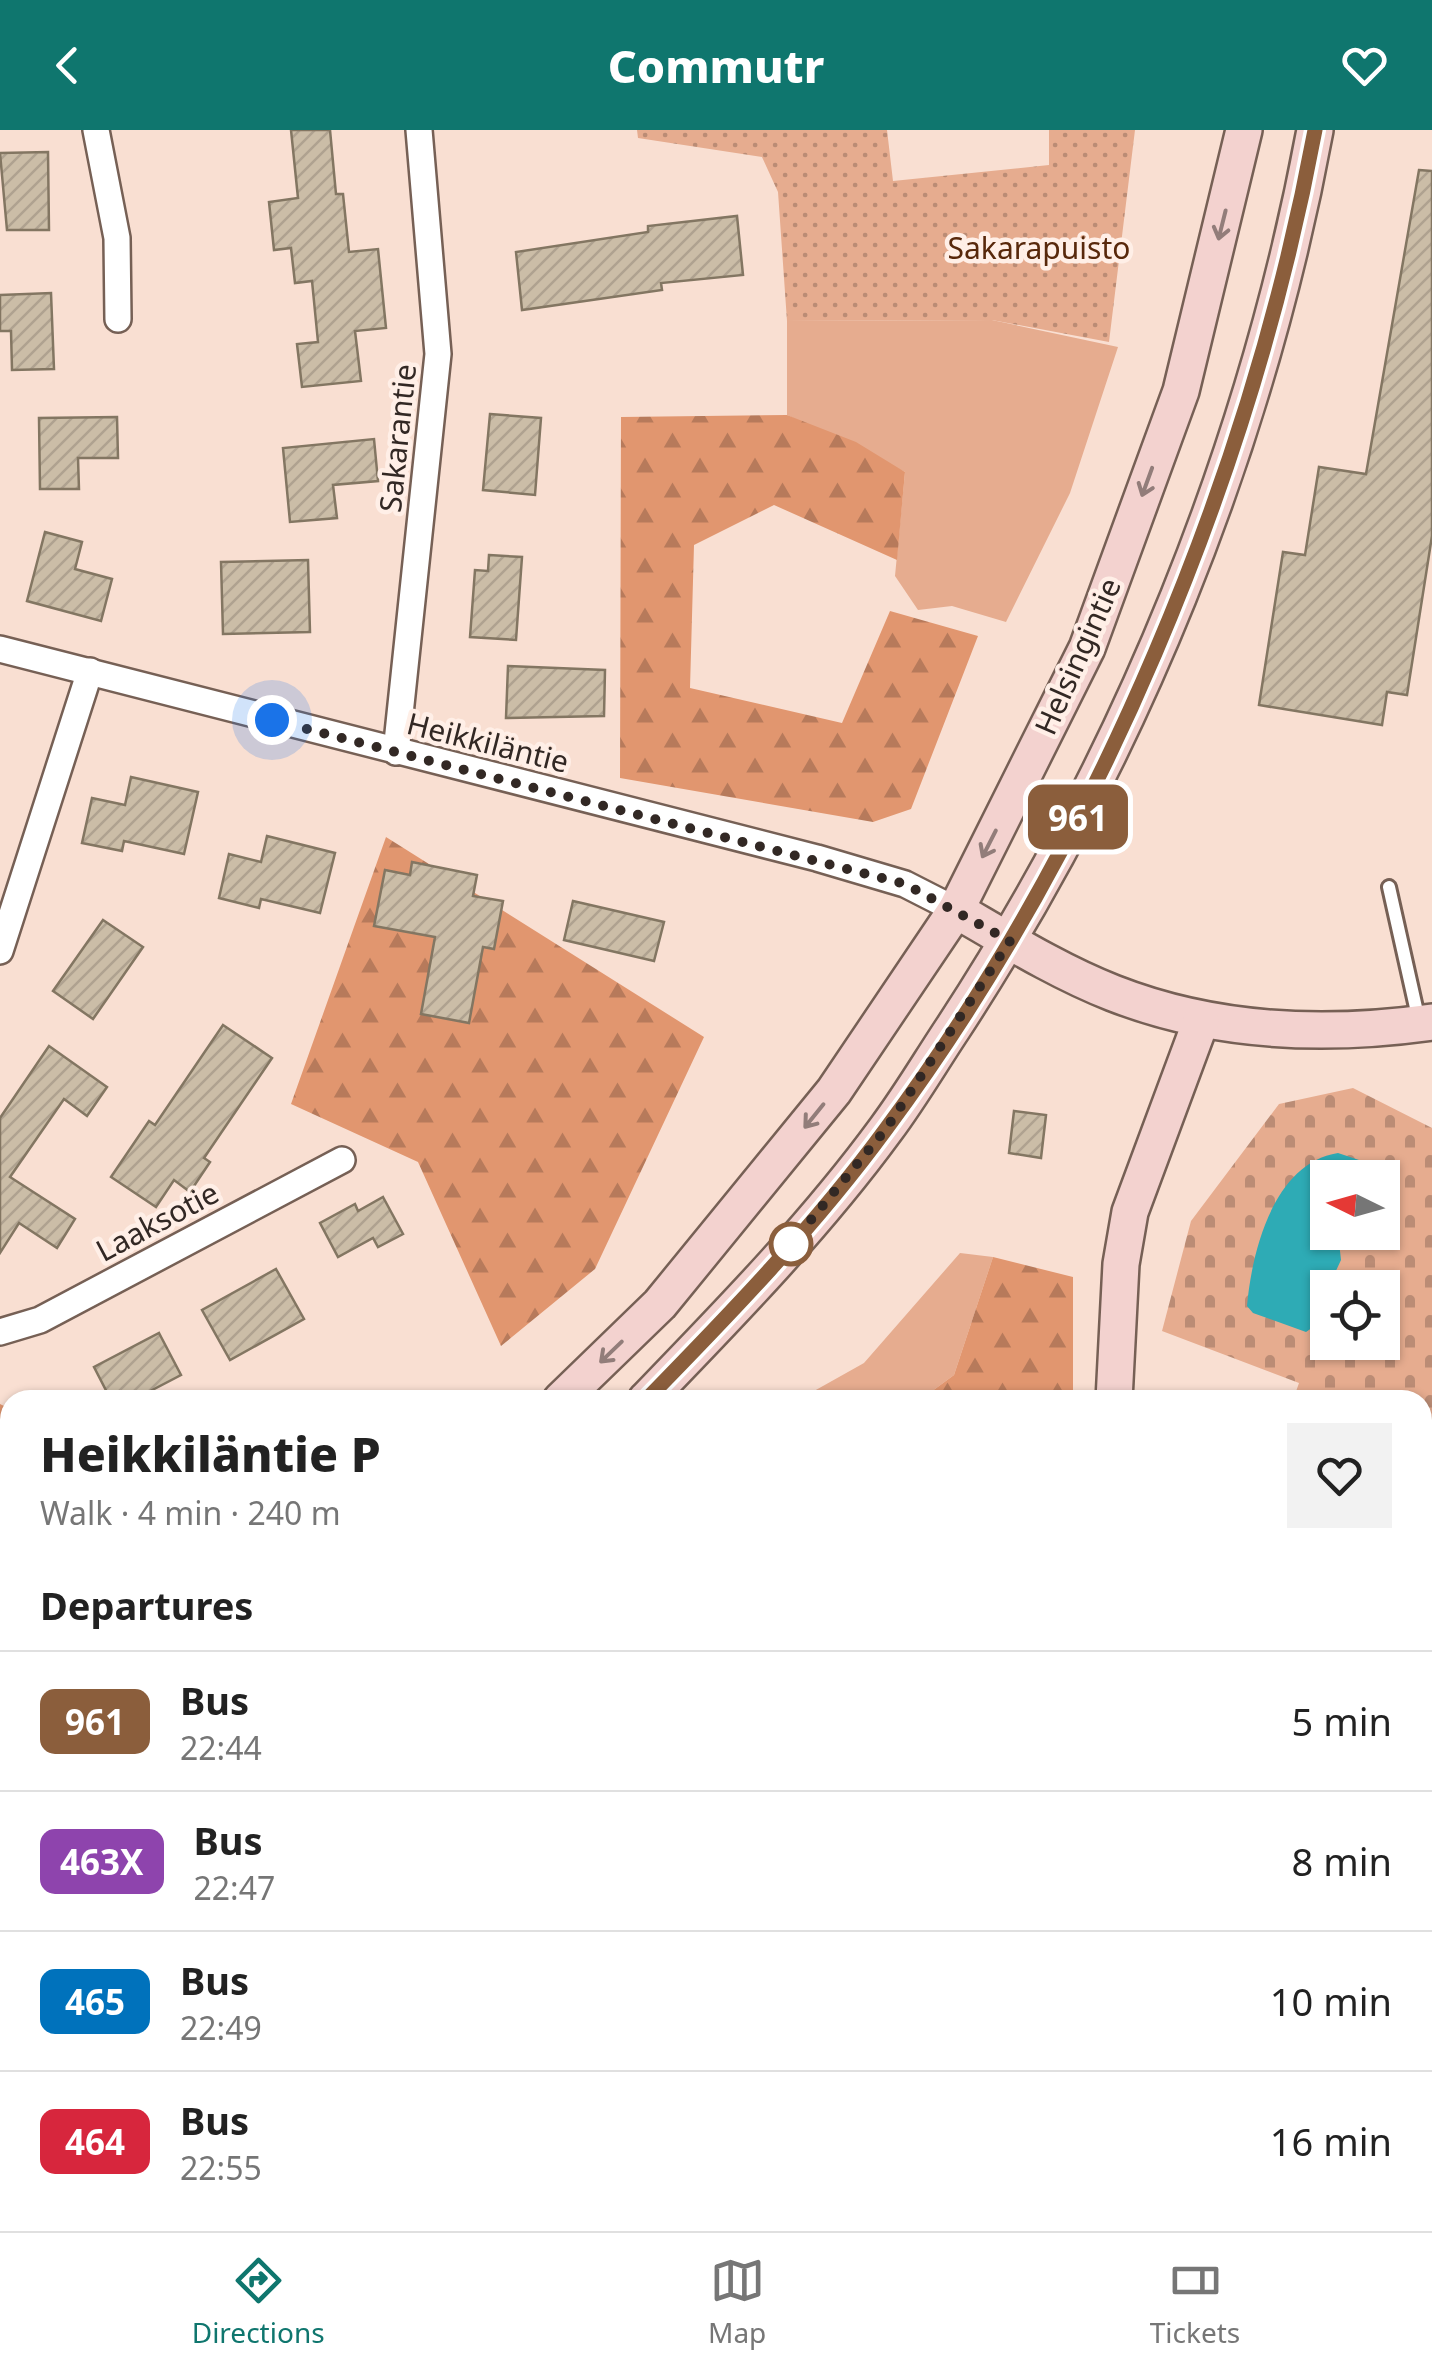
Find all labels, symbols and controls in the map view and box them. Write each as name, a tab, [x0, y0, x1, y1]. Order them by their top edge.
text: Commutr	[608, 35, 824, 96]
icon: back	[40, 38, 95, 93]
icon: heart	[1337, 38, 1392, 93]
one-way arrow	[1212, 208, 1230, 240]
park label: Sakarapuisto	[948, 227, 1130, 268]
street label: Sakarantie	[369, 362, 425, 514]
one-way arrow	[1137, 466, 1155, 497]
street label: Helsingintie	[1024, 571, 1130, 741]
your location	[247, 695, 297, 745]
street label: Heikkiläntie	[403, 702, 573, 782]
line badge: 961	[1020, 784, 1136, 850]
text: 961	[1048, 794, 1108, 841]
one-way arrow	[979, 828, 998, 858]
one-way arrow	[803, 1103, 825, 1129]
north arrow	[1310, 1160, 1400, 1250]
map controls	[1310, 1160, 1400, 1360]
street label: Laaksotie	[88, 1172, 226, 1270]
unlabelled marker	[770, 1223, 812, 1265]
button: locate	[1310, 1270, 1400, 1360]
one-way arrow	[599, 1340, 623, 1364]
text: Heikkiläntie P	[40, 1421, 381, 1486]
button: heart	[1287, 1423, 1392, 1528]
text: Walk · 4 min · 240 m	[40, 1491, 341, 1534]
text: Departures	[40, 1579, 253, 1631]
text: Bus	[180, 1674, 249, 1726]
text: 5 min	[1292, 1695, 1392, 1747]
text: 961	[65, 1698, 125, 1745]
text: 22:44	[180, 1726, 262, 1769]
text: Bus	[194, 1814, 263, 1866]
text: 8 min	[1292, 1835, 1392, 1887]
text: 463X	[60, 1838, 144, 1885]
text: 22:47	[194, 1866, 275, 1909]
text: Bus	[180, 1954, 249, 2006]
text: 10 min	[1270, 1975, 1392, 2027]
text: 465	[65, 1978, 125, 2025]
text: 22:49	[180, 2006, 262, 2049]
text: Bus	[180, 2094, 249, 2146]
text: 16 min	[1270, 2115, 1392, 2167]
text: 464	[65, 2118, 125, 2165]
text: 22:55	[180, 2146, 262, 2189]
tab: Directions	[192, 2253, 325, 2351]
tab: Map	[708, 2253, 766, 2351]
tab: Tickets	[1150, 2253, 1240, 2351]

